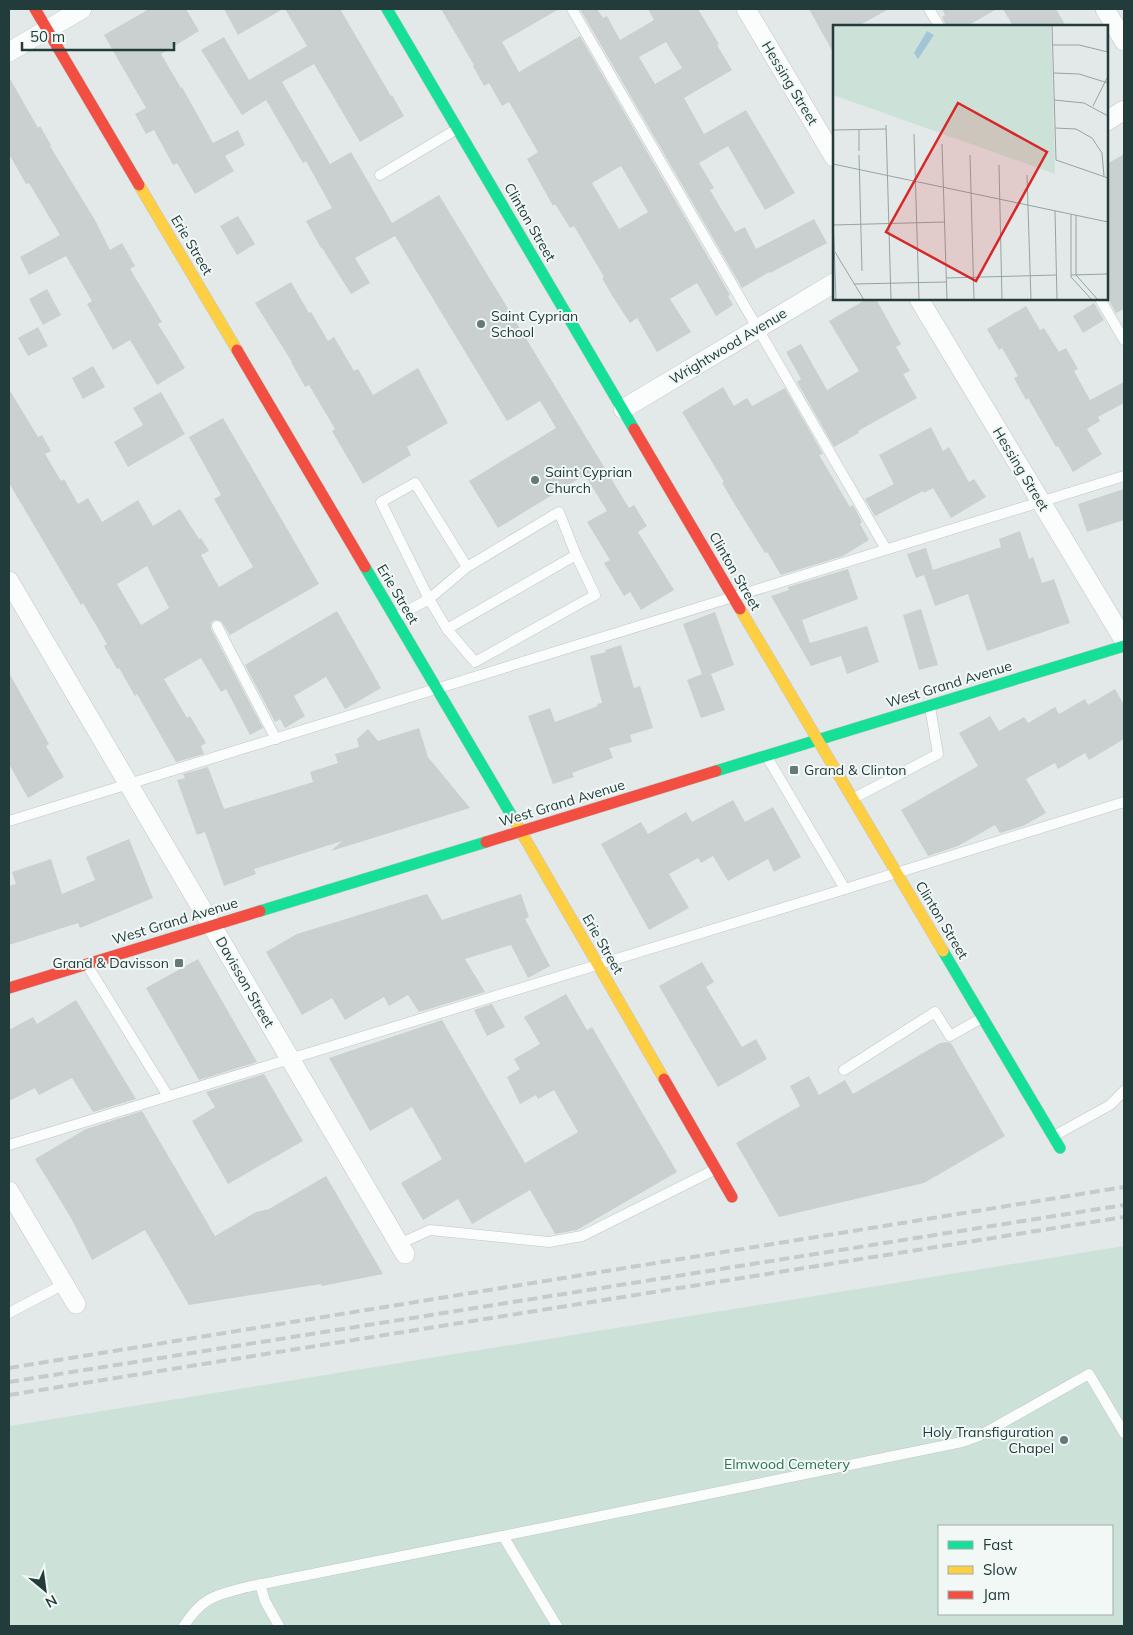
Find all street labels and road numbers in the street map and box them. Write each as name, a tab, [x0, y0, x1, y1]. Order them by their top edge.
street label: Hessing Street	[758, 38, 822, 128]
street label: Clinton Street	[500, 179, 560, 265]
street label: Erie Street	[167, 212, 217, 278]
street label: Wrightwood Avenue	[666, 304, 790, 388]
street label: Hessing Street	[989, 424, 1053, 514]
street label: Clinton Street	[705, 528, 765, 614]
street label: Erie Street	[373, 561, 423, 627]
street label: West Grand Avenue	[884, 656, 1014, 712]
street label: West Grand Avenue	[497, 775, 627, 831]
street label: Clinton Street	[912, 878, 972, 962]
street label: West Grand Avenue	[110, 893, 240, 949]
street label: Erie Street	[579, 911, 627, 977]
street label: Davisson Street	[212, 933, 278, 1031]

